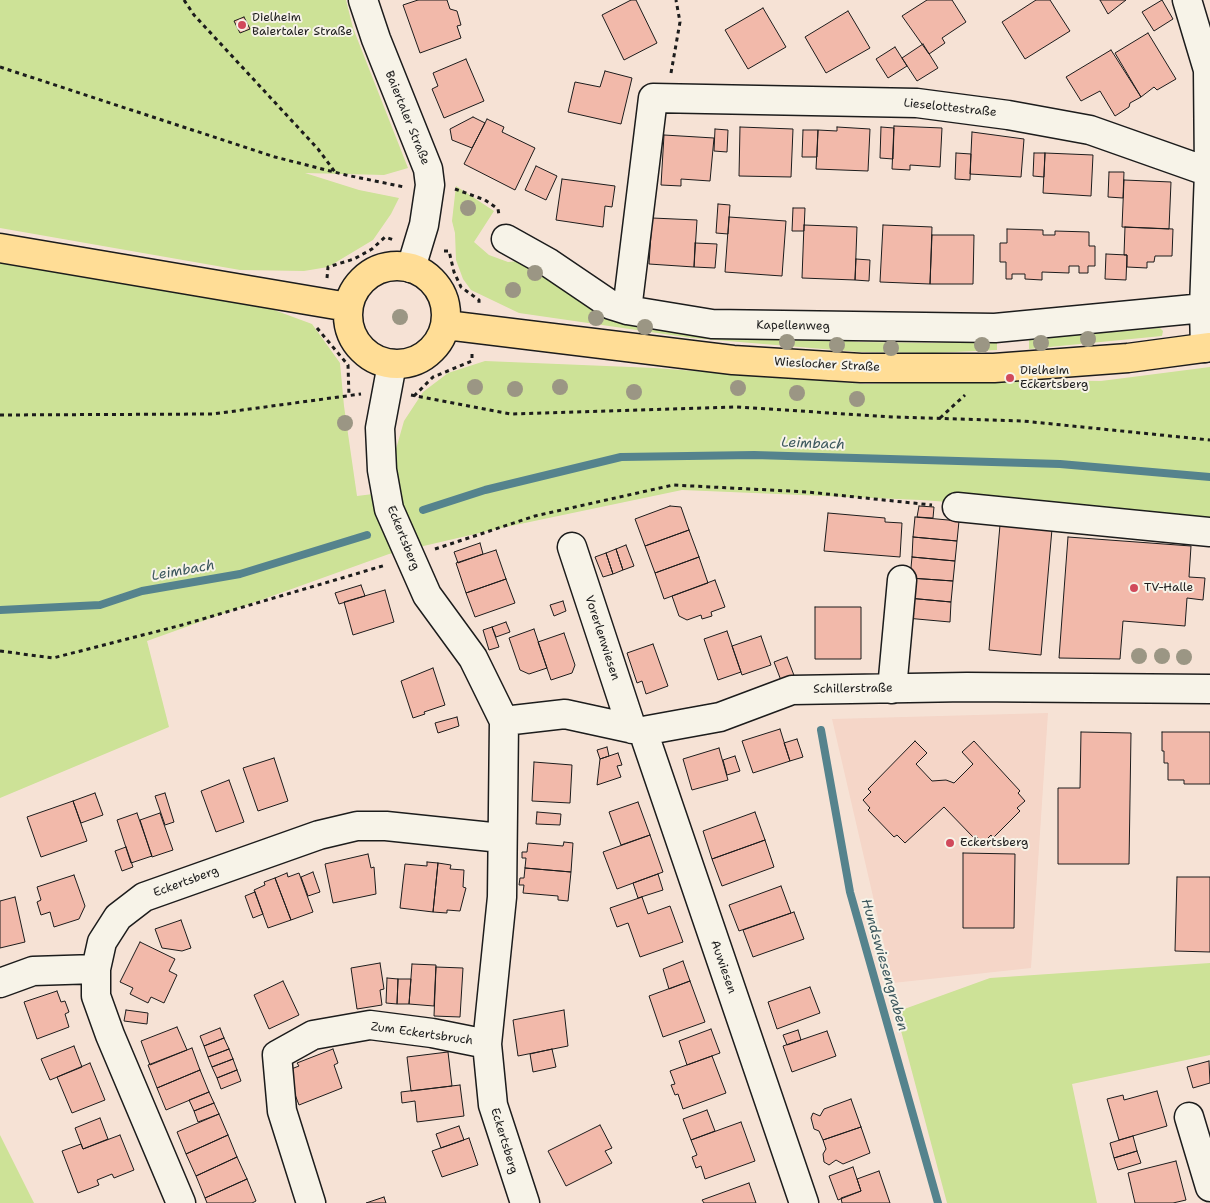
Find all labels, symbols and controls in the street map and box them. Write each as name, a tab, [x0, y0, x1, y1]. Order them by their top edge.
place label: Dielheim Baiertaler Straße	[252, 11, 352, 39]
marker: Dielheim Baiertaler Straße	[236, 19, 248, 31]
street label: Baiertaler Straße	[382, 69, 432, 167]
street label: Lieselottestraße	[903, 96, 997, 120]
street label: Kapellenweg	[756, 318, 830, 334]
street label: Wieslocher Straße	[774, 355, 880, 375]
place label: Dielheim Eckertsberg	[1020, 364, 1088, 392]
marker: Dielheim Eckertsberg	[1004, 372, 1016, 384]
water label: Leimbach	[781, 434, 845, 454]
street label: Eckertsberg	[384, 504, 422, 572]
water label: Leimbach	[150, 557, 216, 585]
place label: TV-Halle	[1144, 581, 1193, 595]
marker: TV-Halle	[1128, 582, 1140, 594]
street label: Vorerlenwiesen	[581, 594, 623, 682]
street label: Schillerstraße	[813, 681, 893, 697]
place label: Eckertsberg	[960, 836, 1028, 850]
marker: Eckertsberg	[944, 837, 956, 849]
street label: Eckertsberg	[151, 864, 221, 900]
water label: Hundswiesengraben	[857, 897, 911, 1033]
street label: Auwiesen	[707, 938, 739, 996]
street label: Zum Eckertsbruch	[370, 1020, 474, 1048]
street label: Eckertsberg	[487, 1106, 521, 1176]

